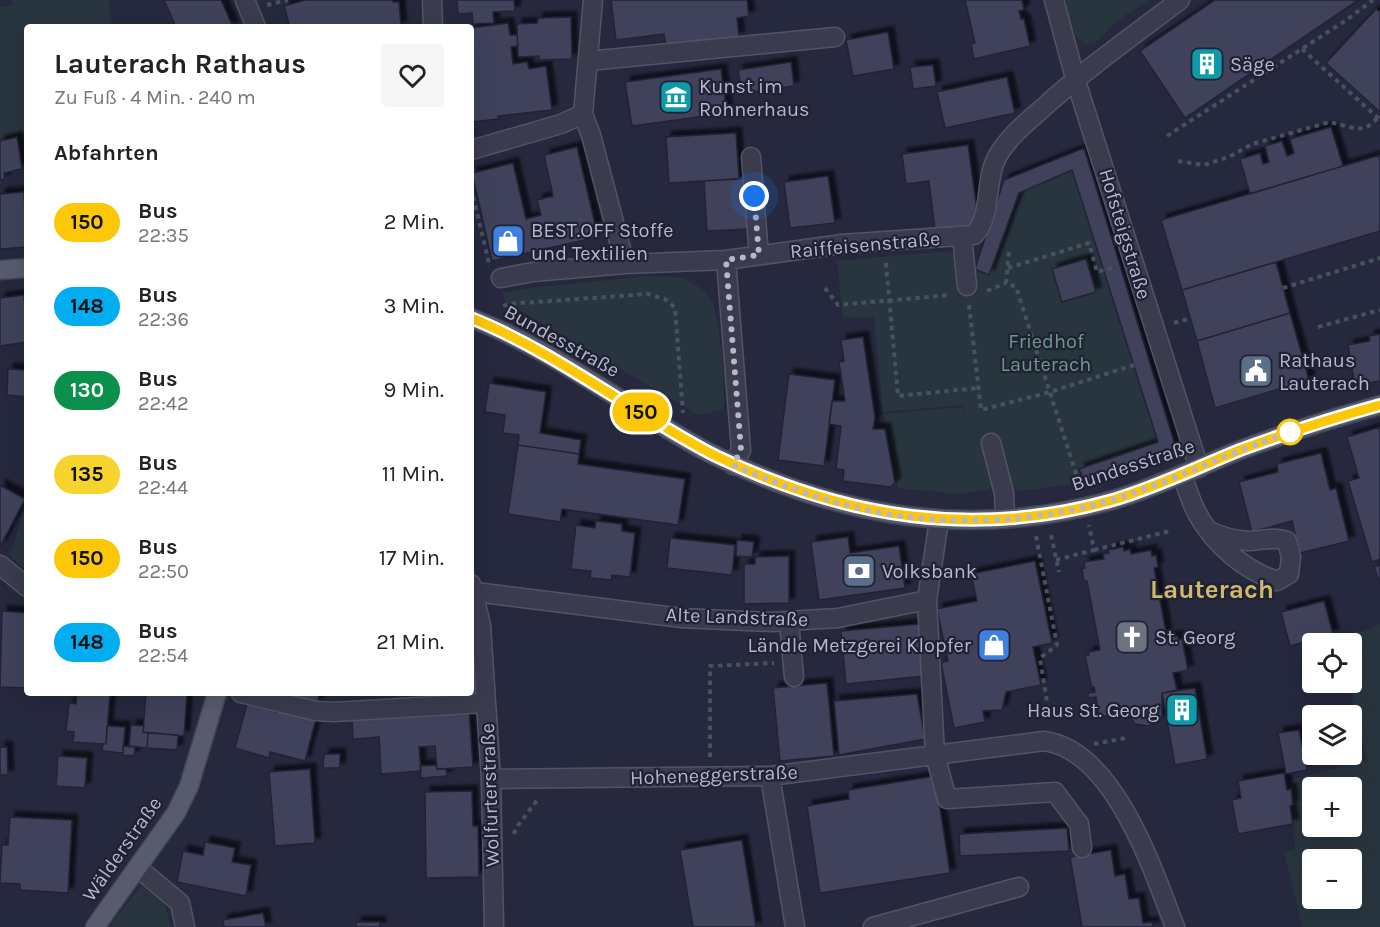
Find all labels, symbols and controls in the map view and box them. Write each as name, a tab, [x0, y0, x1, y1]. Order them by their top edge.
button: heart	[381, 44, 444, 107]
building icon: Säge	[1189, 46, 1225, 82]
text: Lauterach Rathaus	[54, 47, 306, 80]
place label: Säge	[1230, 53, 1275, 76]
place label: Kunst im Rohnerhaus	[699, 75, 810, 121]
museum icon: Kunst im Rohnerhaus	[658, 79, 694, 115]
text: Zu Fuß · 4 Min. · 240 m	[54, 86, 256, 109]
text: Abfahrten	[54, 140, 159, 166]
street label: Hofsteigstraße	[1094, 166, 1156, 302]
your location	[739, 181, 769, 211]
text: Bus	[138, 198, 178, 224]
text: 2 Min.	[384, 209, 444, 235]
text: 150	[71, 210, 104, 234]
place label: BEST.OFF Stoffe und Textilien	[531, 219, 673, 265]
shop icon: BEST.OFF Stoffe und Textilien	[490, 223, 526, 259]
text: 22:35	[138, 224, 189, 247]
street label: Raiffeisenstraße	[789, 227, 941, 263]
text: Bus	[138, 282, 178, 308]
text: 3 Min.	[383, 293, 444, 319]
text: 148	[70, 294, 104, 318]
street label: Bundesstraße	[500, 300, 624, 382]
text: 22:36	[138, 308, 189, 331]
park label: Friedhof Lauterach	[1001, 330, 1091, 376]
place label: Rathaus Lauterach	[1279, 349, 1370, 395]
public building icon: Rathaus Lauterach	[1238, 353, 1274, 389]
text: Bus	[138, 366, 178, 392]
text: 9 Min.	[384, 377, 444, 403]
text: 130	[70, 378, 104, 402]
text: 22:42	[138, 392, 189, 415]
line badge: 150	[606, 392, 676, 432]
text: 150	[625, 400, 658, 424]
unlabelled marker	[1277, 419, 1303, 445]
street label: Bundesstraße	[1069, 434, 1197, 496]
text: Bus	[138, 450, 178, 476]
text: 11 Min.	[382, 461, 444, 487]
text: 135	[71, 462, 103, 486]
text: 22:44	[138, 476, 188, 499]
text: Bus	[138, 534, 178, 560]
text: 17 Min.	[379, 545, 444, 571]
text: 150	[71, 546, 104, 570]
bank icon: Volksbank	[841, 553, 877, 589]
text: 22:50	[138, 560, 189, 583]
place label: Volksbank	[882, 560, 977, 583]
district label: Lauterach	[1150, 574, 1274, 605]
street label: Alte Landstraße	[665, 603, 809, 631]
text: Bus	[138, 618, 178, 644]
church icon: St. Georg	[1114, 619, 1150, 655]
place label: St. Georg	[1155, 626, 1235, 649]
shop icon: Ländle Metzgerei Klopfer	[976, 627, 1012, 663]
text: 21 Min.	[376, 629, 444, 655]
text: 148	[70, 630, 104, 654]
map controls	[1302, 633, 1362, 909]
button: locate	[1302, 633, 1362, 693]
place label: Ländle Metzgerei Klopfer	[747, 634, 972, 657]
text: 22:54	[138, 644, 188, 667]
building icon: Haus St. Georg	[1164, 692, 1200, 728]
place label: Haus St. Georg	[1027, 699, 1159, 722]
button: layers	[1302, 705, 1362, 765]
street label: Wolfurterstraße	[476, 723, 504, 867]
street label: Hoheneggerstraße	[630, 761, 798, 789]
button: +	[1302, 777, 1362, 837]
street label: Wälderstraße	[78, 792, 166, 906]
button: −	[1302, 849, 1362, 909]

